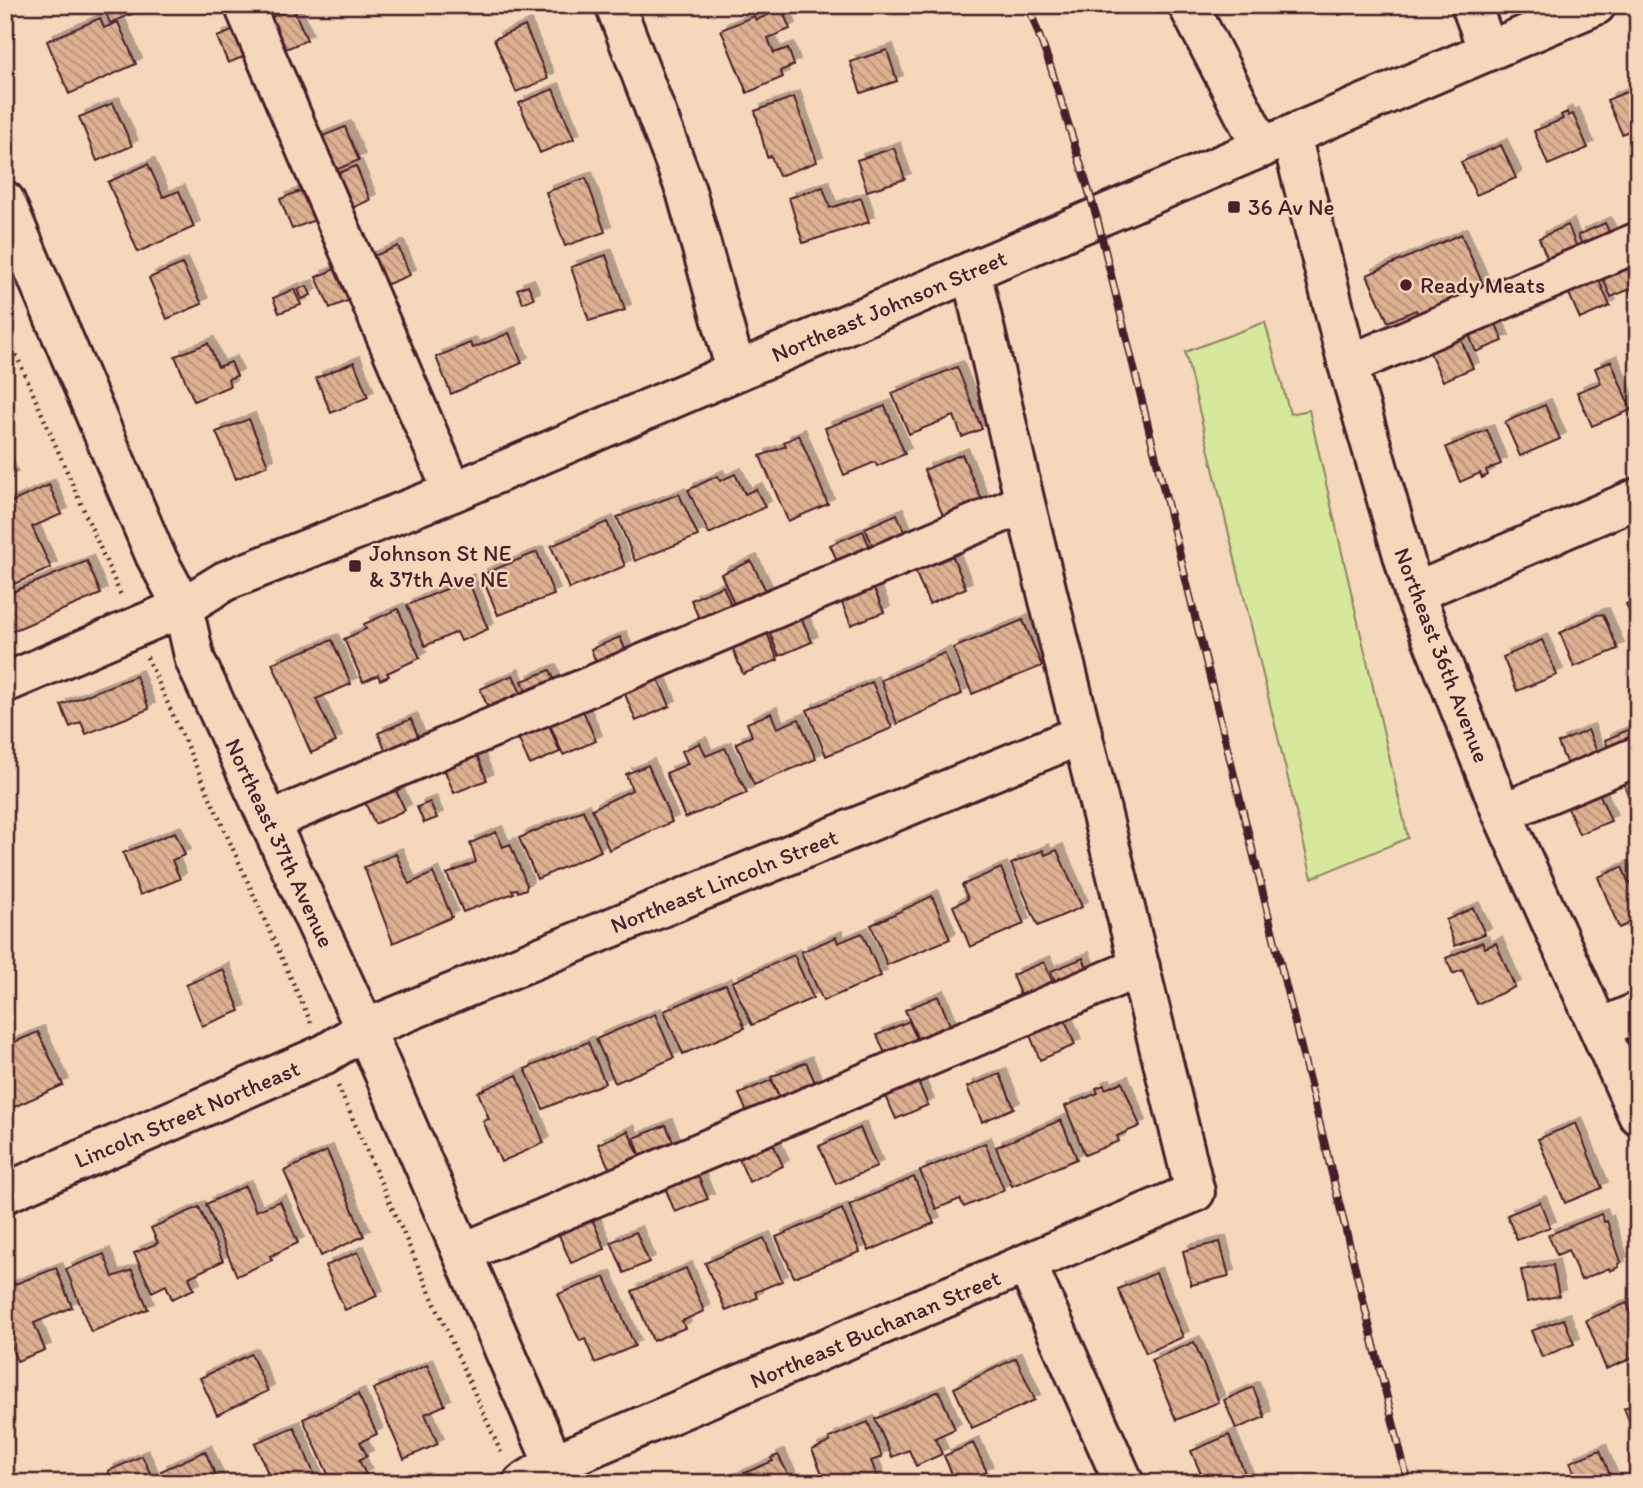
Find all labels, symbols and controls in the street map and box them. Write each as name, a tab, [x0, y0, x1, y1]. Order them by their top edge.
place label: 36 Av Ne	[1248, 193, 1335, 221]
marker: 36 Av Ne	[1226, 199, 1242, 215]
street label: Northeast Johnson Street	[767, 244, 1011, 368]
place label: Ready Meats	[1420, 271, 1545, 299]
marker: Ready Meats	[1398, 277, 1414, 293]
place label: Johnson St NE & 37th Ave NE	[369, 539, 511, 593]
street label: Northeast 36th Avenue	[1388, 544, 1496, 766]
marker: Johnson St NE & 37th Ave NE	[347, 558, 363, 574]
street label: Northeast 37th Avenue	[219, 734, 341, 952]
street label: Northeast Lincoln Street	[606, 822, 842, 939]
street label: Lincoln Street Northeast	[70, 1054, 304, 1174]
street label: Northeast Buchanan Street	[746, 1263, 1005, 1395]

